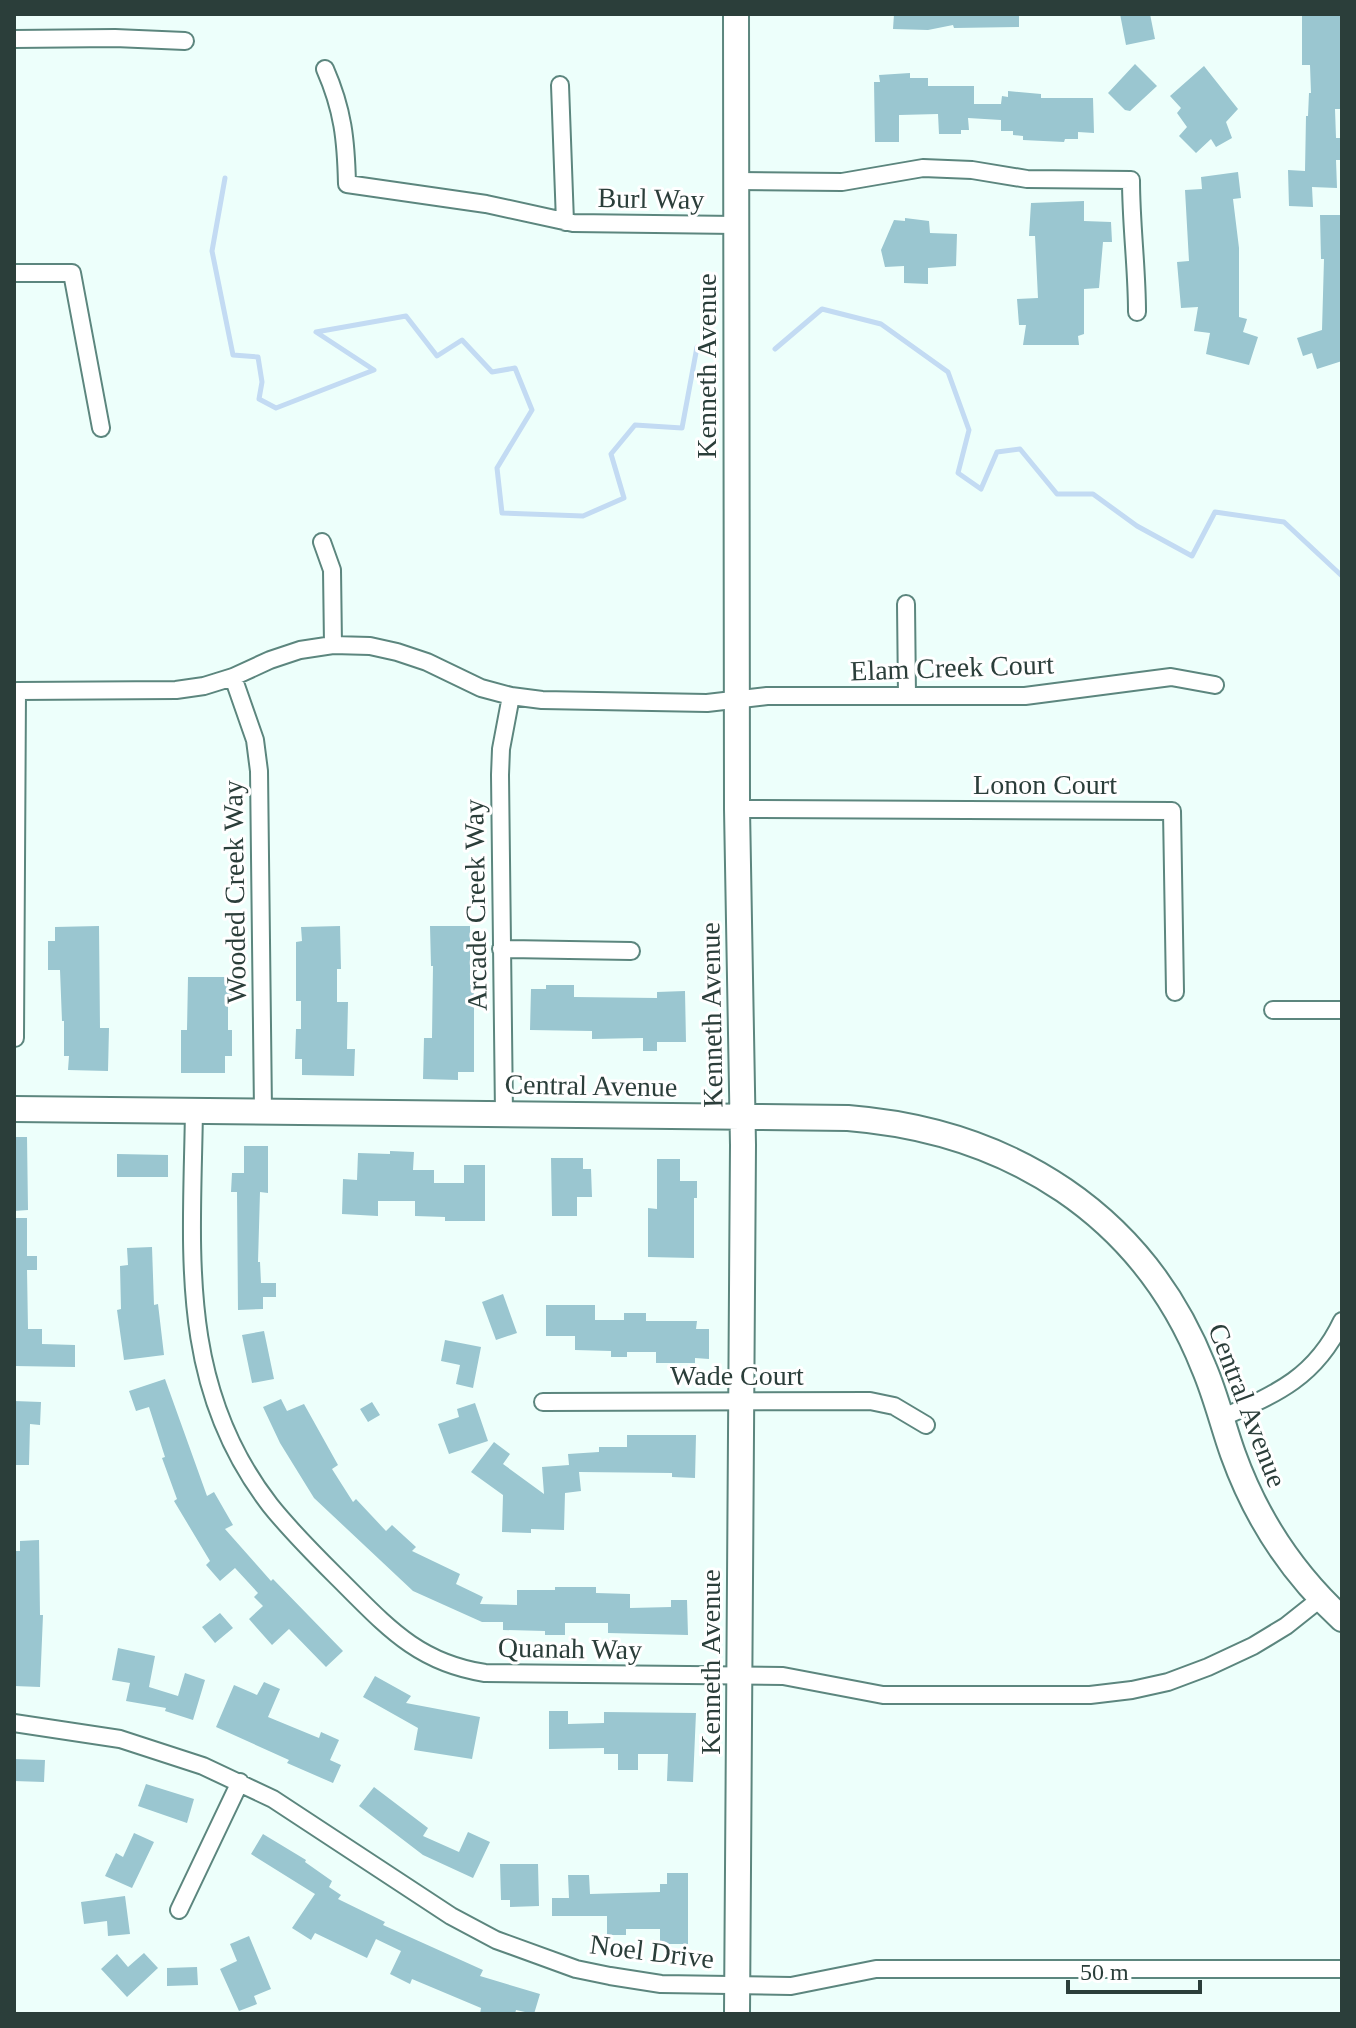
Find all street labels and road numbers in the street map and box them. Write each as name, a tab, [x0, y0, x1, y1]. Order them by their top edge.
street label: Burl Way	[597, 182, 705, 215]
street label: Kenneth Avenue	[691, 273, 722, 459]
street label: Elam Creek Court	[850, 648, 1055, 687]
street label: Lonon Court	[973, 769, 1117, 800]
street label: Wooded Creek Way	[217, 780, 252, 1004]
street label: Arcade Creek Way	[458, 799, 493, 1011]
street label: Kenneth Avenue	[694, 922, 729, 1108]
street label: Central Avenue	[504, 1068, 678, 1103]
street label: Central Avenue	[1202, 1319, 1293, 1491]
street label: Wade Court	[670, 1360, 804, 1391]
street label: Kenneth Avenue	[695, 1569, 726, 1755]
street label: Quanah Way	[498, 1632, 642, 1665]
street label: Noel Drive	[588, 1928, 716, 1975]

